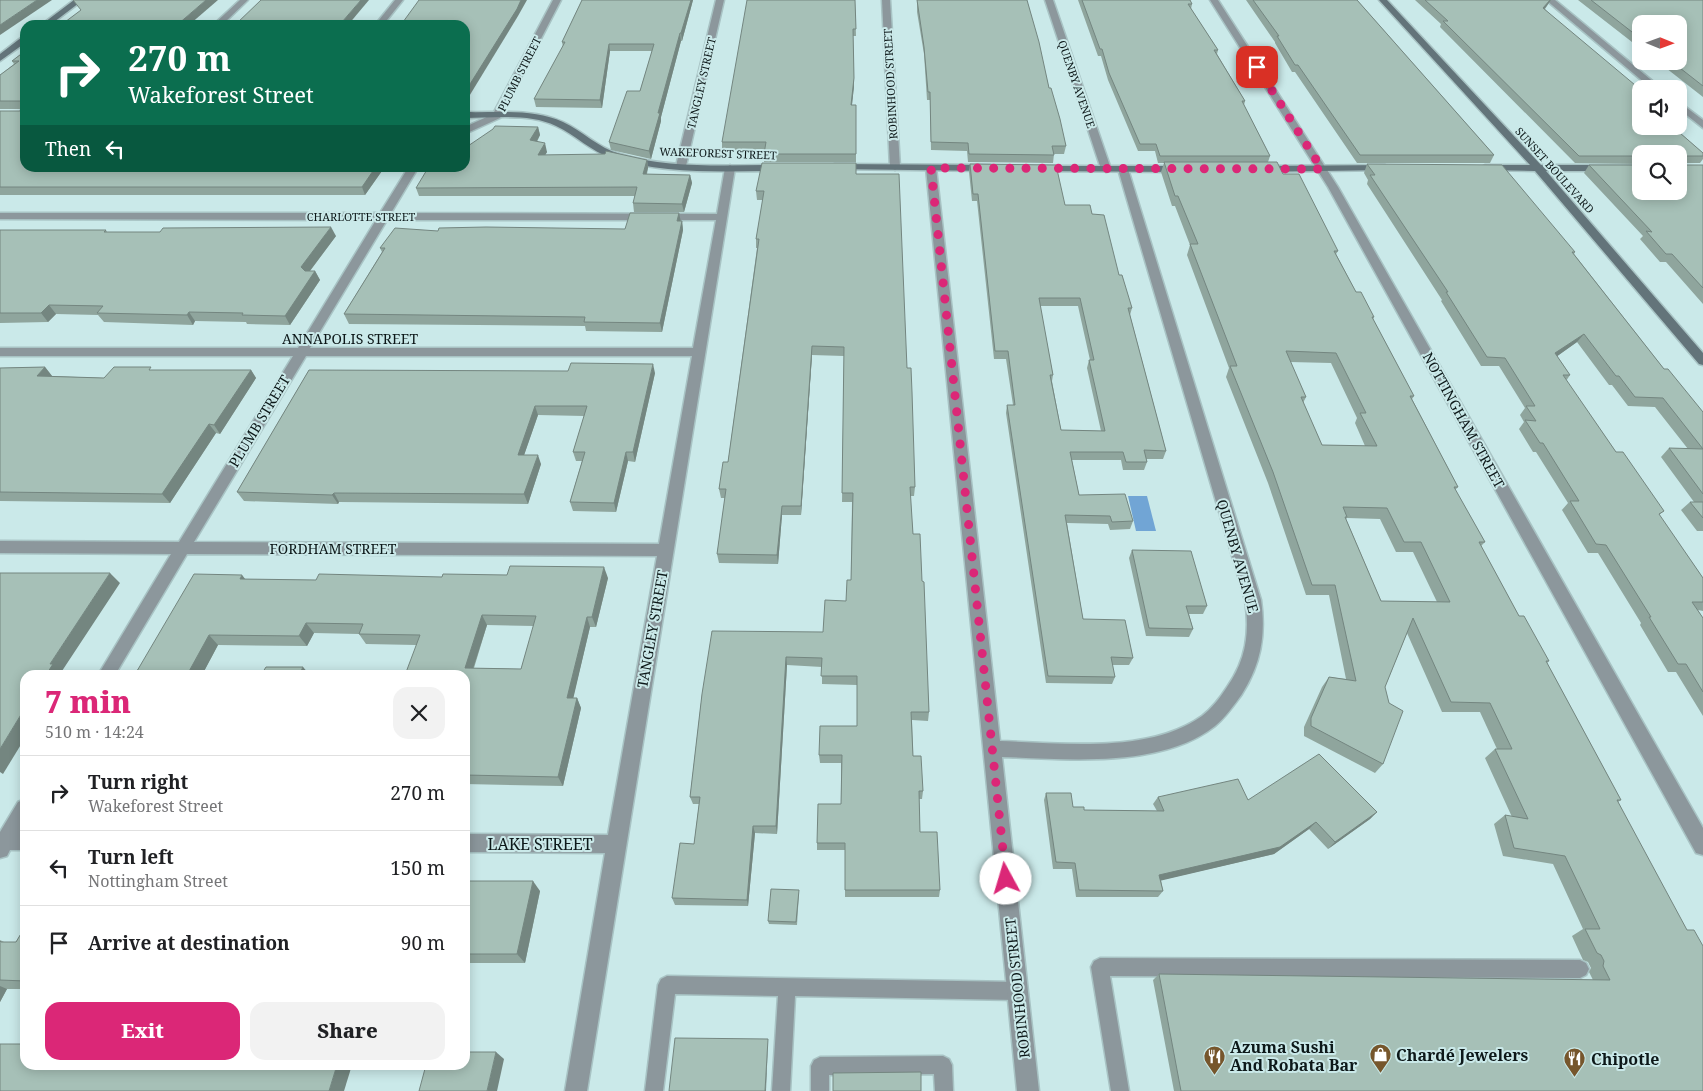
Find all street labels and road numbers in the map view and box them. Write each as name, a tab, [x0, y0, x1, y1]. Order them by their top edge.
street label: ROBINHOOD STREET	[880, 28, 900, 140]
street label: PLUMB STREET	[494, 34, 544, 114]
street label: TANGLEY STREET	[683, 36, 719, 130]
street label: QUENBY AVENUE	[1055, 38, 1099, 130]
street label: SUNSET BOULEVARD	[1512, 124, 1598, 216]
street label: WAKEFOREST STREET	[659, 143, 777, 163]
street label: CHARLOTTE STREET	[307, 209, 416, 224]
street label: ANNAPOLIS STREET	[282, 329, 419, 348]
street label: NOTTINGHAM STREET	[1419, 349, 1510, 492]
street label: PLUMB STREET	[224, 371, 294, 471]
street label: QUENBY AVENUE	[1213, 497, 1263, 615]
street label: FORDHAM STREET	[270, 539, 397, 558]
street label: TANGLEY STREET	[632, 568, 672, 689]
street label: LAKE STREET	[487, 833, 593, 855]
street label: ROBINHOOD STREET	[1000, 916, 1034, 1059]

